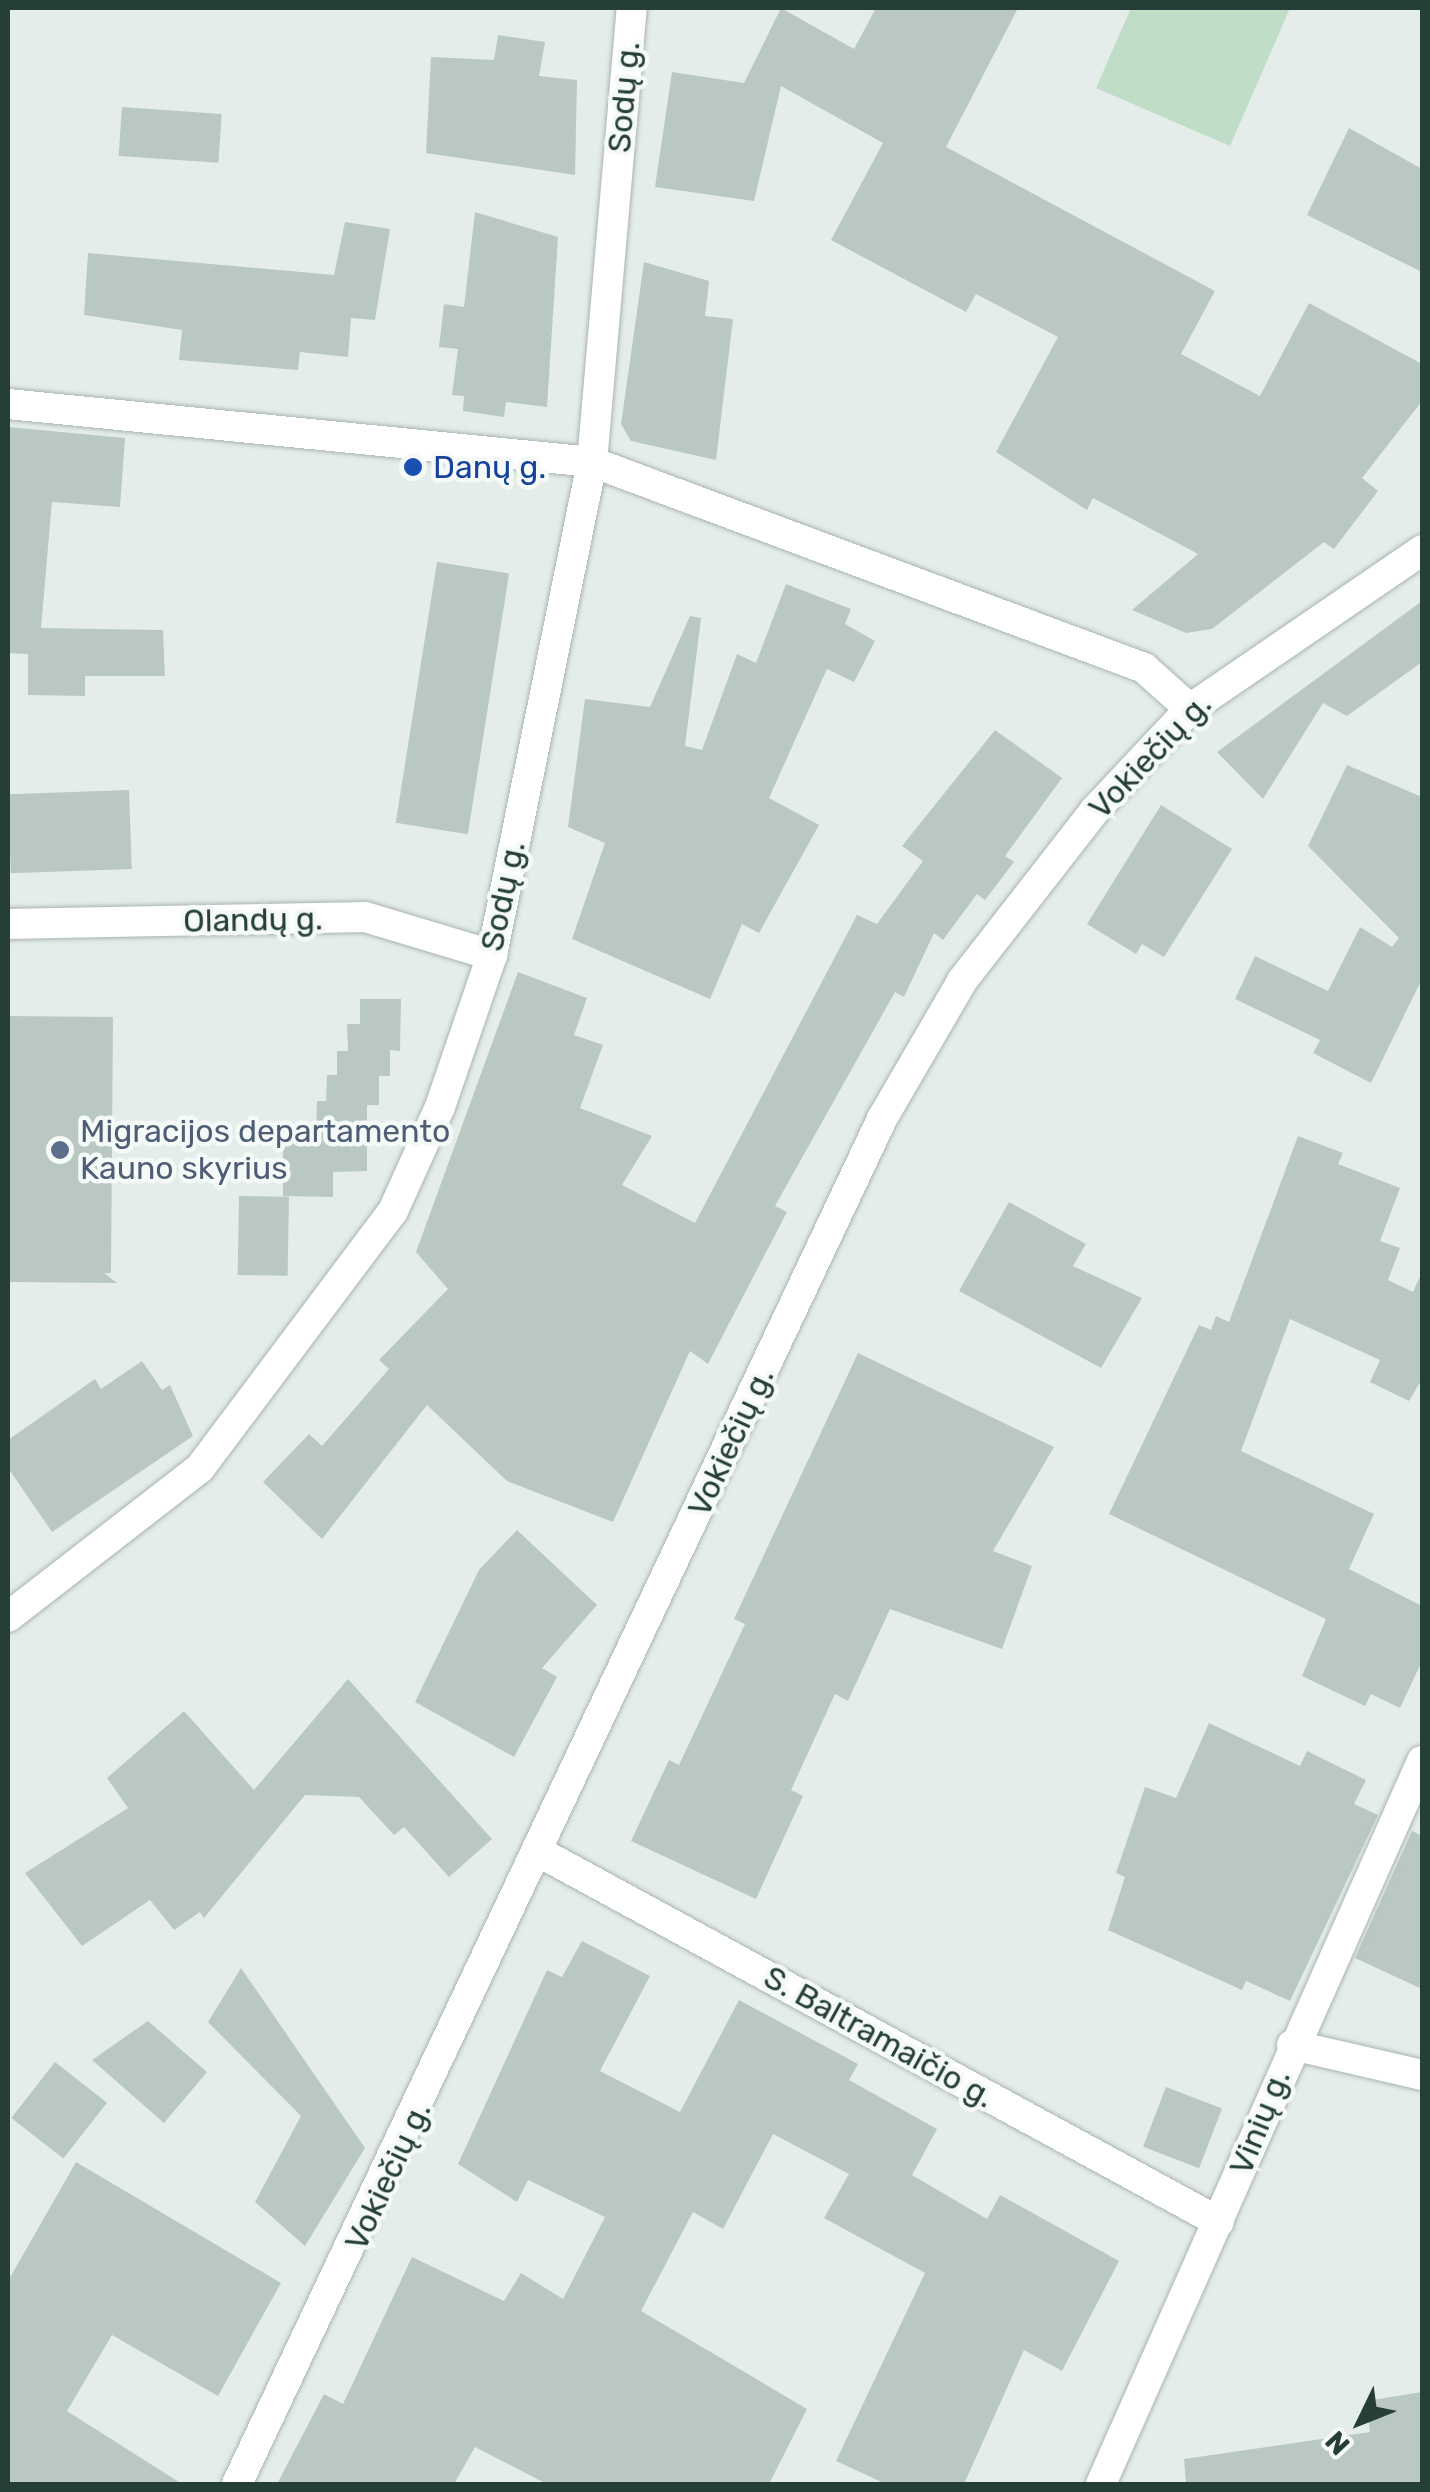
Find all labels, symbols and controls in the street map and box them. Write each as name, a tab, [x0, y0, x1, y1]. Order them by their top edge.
street label: Sodų g.	[600, 40, 648, 154]
place label: Danų g.	[433, 448, 546, 486]
marker: Danų g.	[402, 456, 424, 478]
street label: Vokiečių g.	[1081, 685, 1219, 827]
street label: Sodų g.	[473, 837, 533, 955]
street label: Olandų g.	[183, 900, 323, 940]
place label: Migracijos departamento Kauno skyrius	[80, 1113, 450, 1188]
marker: Migracijos departamento Kauno skyrius	[49, 1139, 71, 1161]
street label: Vokiečių g.	[680, 1362, 782, 1522]
street label: S. Baltramaičio g.	[757, 1958, 1001, 2116]
street label: Vinių g.	[1222, 2064, 1298, 2180]
street label: Vokiečių g.	[337, 2096, 439, 2256]
north arrow	[1310, 2372, 1410, 2472]
text: N	[1319, 2424, 1357, 2461]

